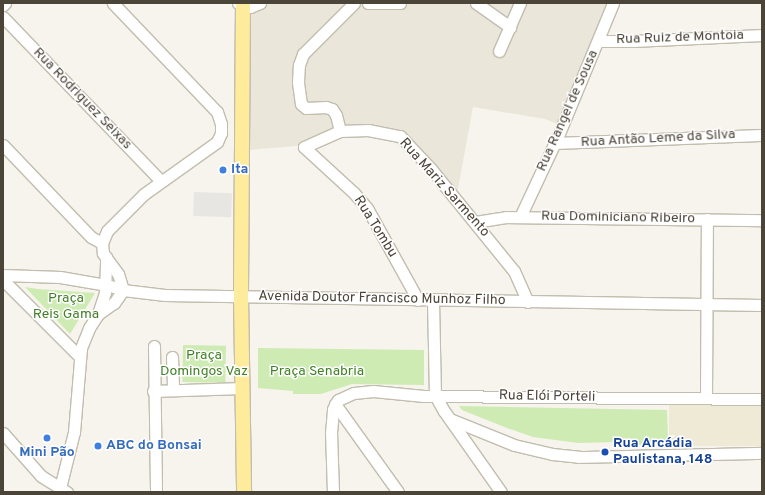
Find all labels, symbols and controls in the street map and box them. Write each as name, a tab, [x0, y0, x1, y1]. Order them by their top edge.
street label: Rua Ruiz de Montoia	[616, 27, 744, 49]
street label: Rua Rodriguez Seixas	[29, 45, 135, 153]
street label: Rua Rangel de Sousa	[534, 48, 602, 174]
street label: Rua Antão Leme da Silva	[580, 127, 736, 151]
street label: Rua Mariz Sarmento	[395, 135, 493, 241]
place label: Ita	[231, 162, 248, 178]
marker: Ita	[218, 165, 228, 175]
street label: Rua Tombu	[349, 193, 401, 261]
street label: Rua Dominiciano Ribeiro	[541, 208, 695, 228]
street label: Avenida Doutor Francisco Munhoz Filho	[258, 288, 506, 310]
park label: Praça Reis Gama	[33, 291, 99, 324]
park label: Praça Domingos Vaz	[160, 348, 248, 380]
park label: Praça Senabria	[270, 364, 364, 380]
street label: Rua Elói Porteli	[499, 388, 595, 406]
marker: Mini Pão	[42, 433, 52, 443]
place label: Rua Arcádia Paulistana, 148	[613, 436, 712, 468]
place label: ABC do Bonsai	[106, 438, 202, 454]
marker: ABC do Bonsai	[93, 441, 103, 451]
place label: Mini Pão	[19, 445, 75, 461]
marker: Rua Arcádia Paulistana, 148	[600, 447, 610, 457]

